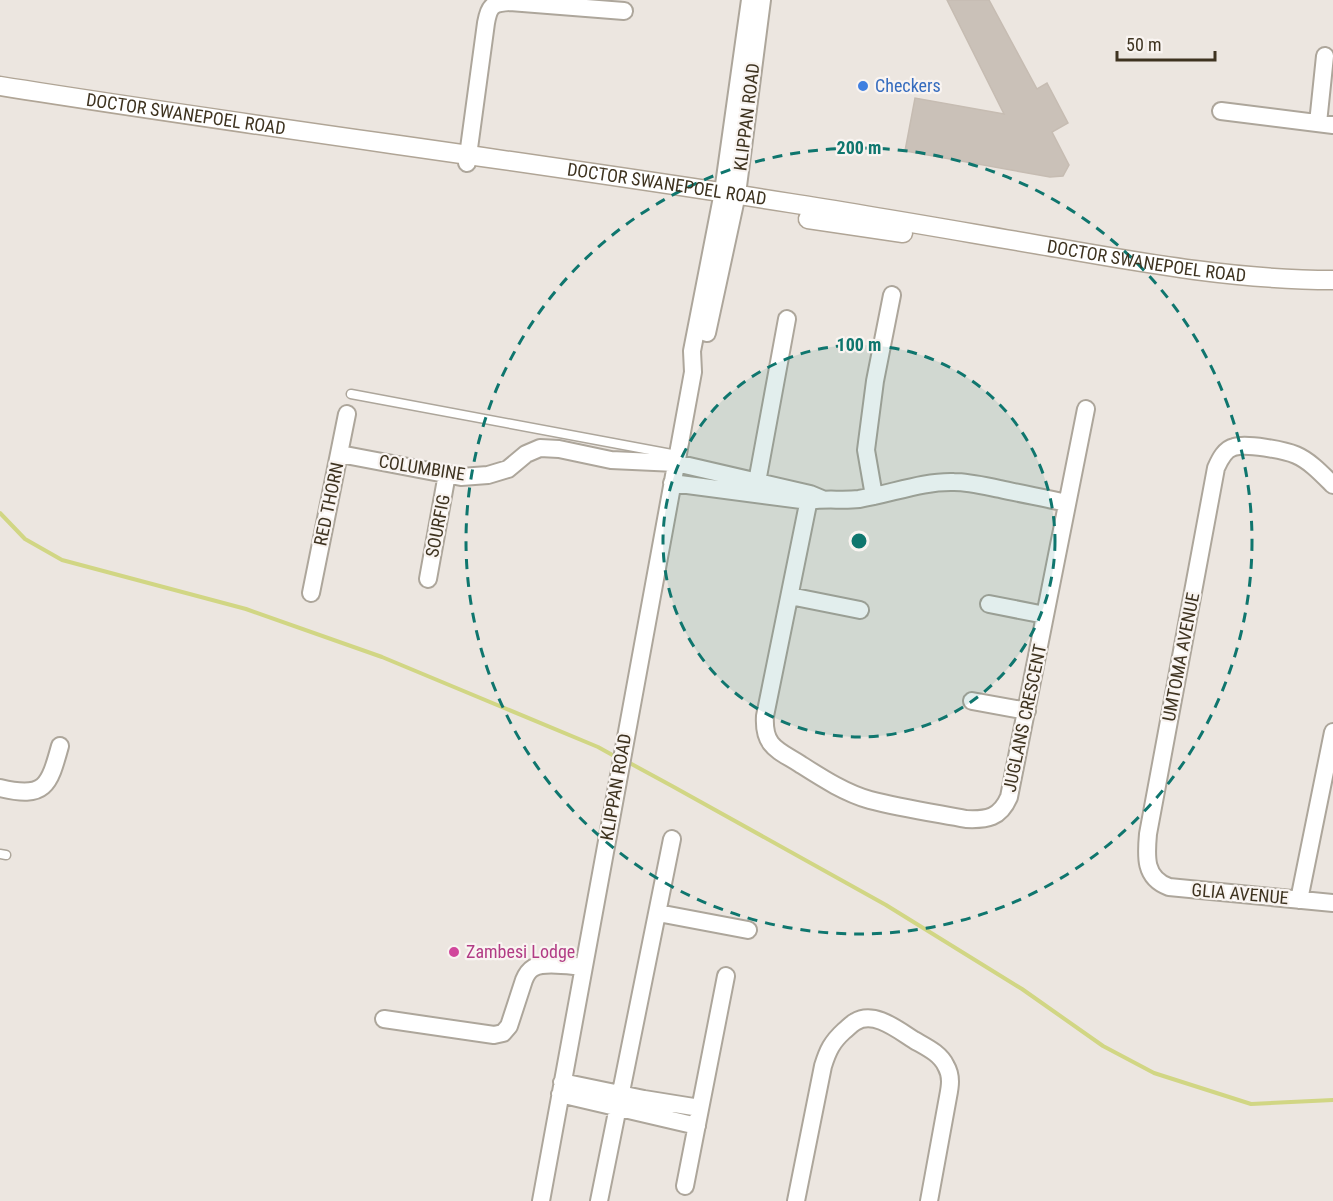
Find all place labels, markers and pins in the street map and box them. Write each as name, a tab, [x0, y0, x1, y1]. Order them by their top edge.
place label: Checkers	[875, 75, 941, 96]
marker: Checkers	[856, 79, 870, 93]
centre of rings	[849, 531, 869, 551]
place label: Zambesi Lodge	[466, 941, 575, 962]
marker: Zambesi Lodge	[447, 945, 461, 959]

